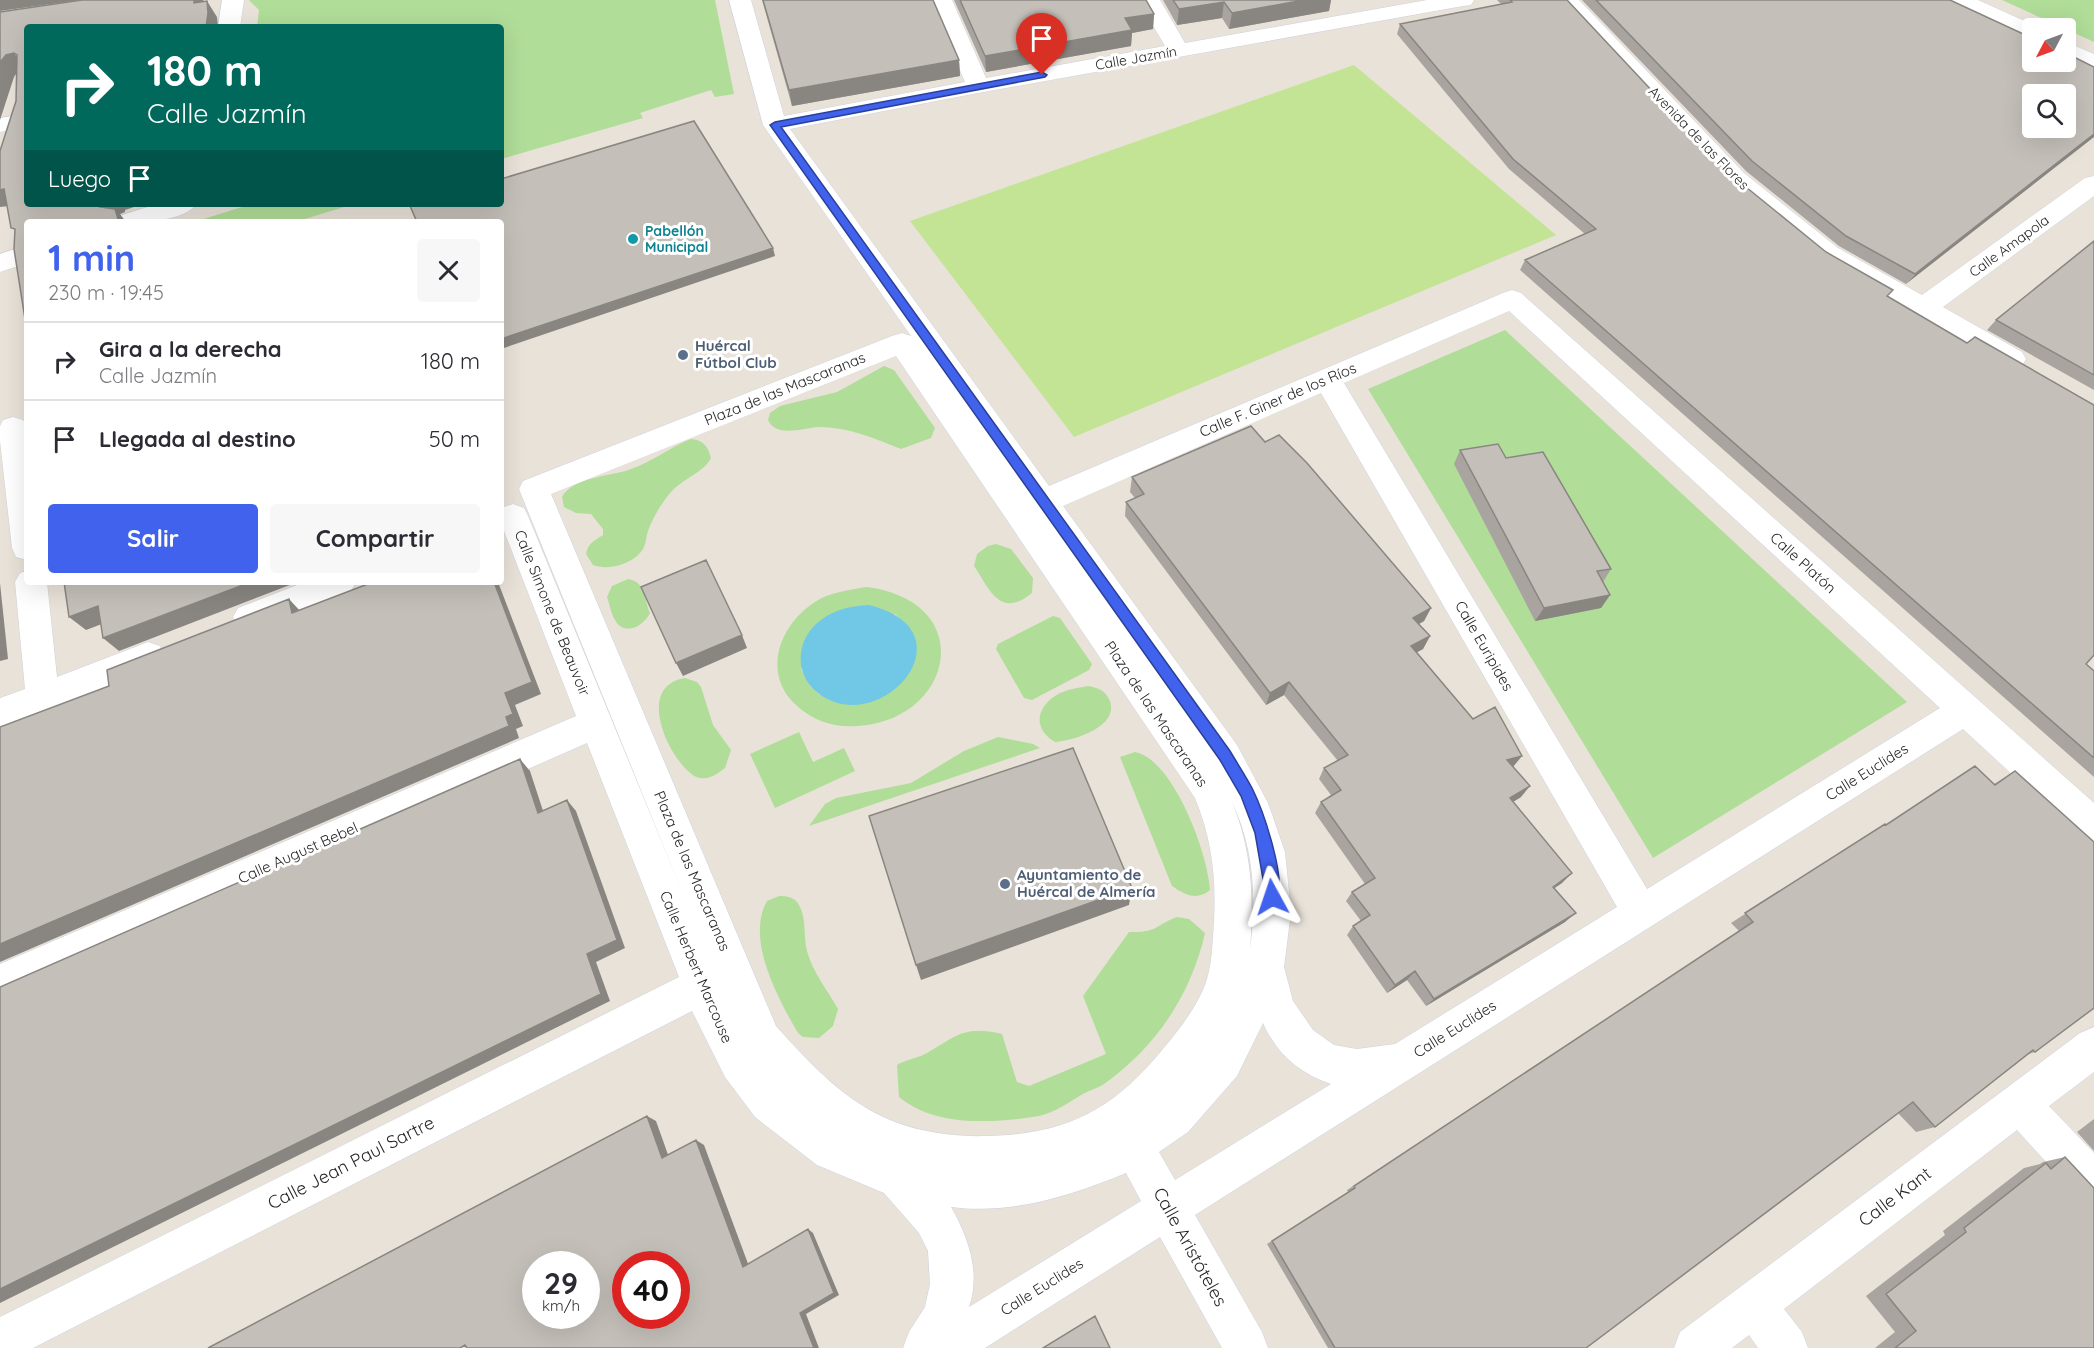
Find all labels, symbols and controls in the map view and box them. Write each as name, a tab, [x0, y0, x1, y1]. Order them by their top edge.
pin	[1016, 13, 1067, 75]
north arrow	[2022, 18, 2076, 72]
map controls	[2022, 18, 2076, 138]
icon: arrive	[1025, 22, 1058, 55]
street label: Calle Jazmín	[1094, 42, 1178, 74]
text: 180 m	[147, 44, 263, 97]
icon: right	[48, 48, 126, 126]
street label: Avenida de las Flores	[1645, 82, 1753, 194]
button: search	[2022, 84, 2076, 138]
text: Calle Jazmín	[147, 96, 307, 130]
icon: arrive	[123, 162, 156, 195]
text: Luego	[48, 165, 111, 193]
street label: Calle Amapola	[1965, 211, 2053, 281]
place label: Pabellón Municipal	[645, 222, 708, 256]
marker: Pabellón Municipal	[626, 232, 640, 246]
text: 1 min	[48, 235, 135, 280]
button: close	[417, 239, 480, 302]
text: 230 m · 19:45	[48, 280, 164, 305]
text: Gira a la derecha	[99, 335, 282, 363]
place label: Huércal Fútbol Club	[695, 336, 777, 372]
icon: right	[48, 345, 81, 378]
text: 180 m	[421, 347, 480, 375]
marker: Huércal Fútbol Club	[676, 348, 690, 362]
street label: Plaza de las Mascaranas	[701, 348, 868, 430]
street label: Calle F. Giner de los Ríos	[1196, 358, 1359, 441]
text: Calle Jazmín	[99, 363, 217, 388]
icon: arrive	[48, 423, 81, 456]
text: Llegada al destino	[99, 425, 296, 453]
text: 50 m	[429, 425, 480, 453]
button: Salir	[48, 504, 258, 573]
button: Compartir	[270, 504, 480, 573]
street label: Calle Simone de Beauvoir	[510, 527, 595, 699]
street label: Calle Platón	[1766, 528, 1840, 597]
street label: Calle Euripides	[1451, 597, 1518, 694]
street label: Plaza de las Mascaranas	[1100, 637, 1212, 790]
street label: Calle Euclides	[1822, 739, 1912, 805]
street label: Plaza de las Mascaranas	[650, 788, 735, 954]
street label: Calle August Bebel	[235, 818, 361, 888]
place label: Ayuntamiento de Huércal de Almería	[1017, 865, 1155, 901]
position arrow	[1240, 865, 1304, 929]
marker: Ayuntamiento de Huércal de Almería	[998, 877, 1012, 891]
street label: Calle Herbert Marcouse	[656, 888, 737, 1046]
street label: Calle Euclides	[1410, 996, 1500, 1062]
street label: Calle Jean Paul Sartre	[264, 1111, 438, 1215]
street label: Calle Kant	[1854, 1162, 1936, 1231]
street label: Calle Aristóteles	[1148, 1183, 1233, 1310]
speed limit sign: 40	[612, 1251, 690, 1329]
street label: Calle Euclides	[997, 1254, 1087, 1320]
text: 29	[544, 1264, 578, 1302]
text: km/h	[542, 1296, 580, 1315]

